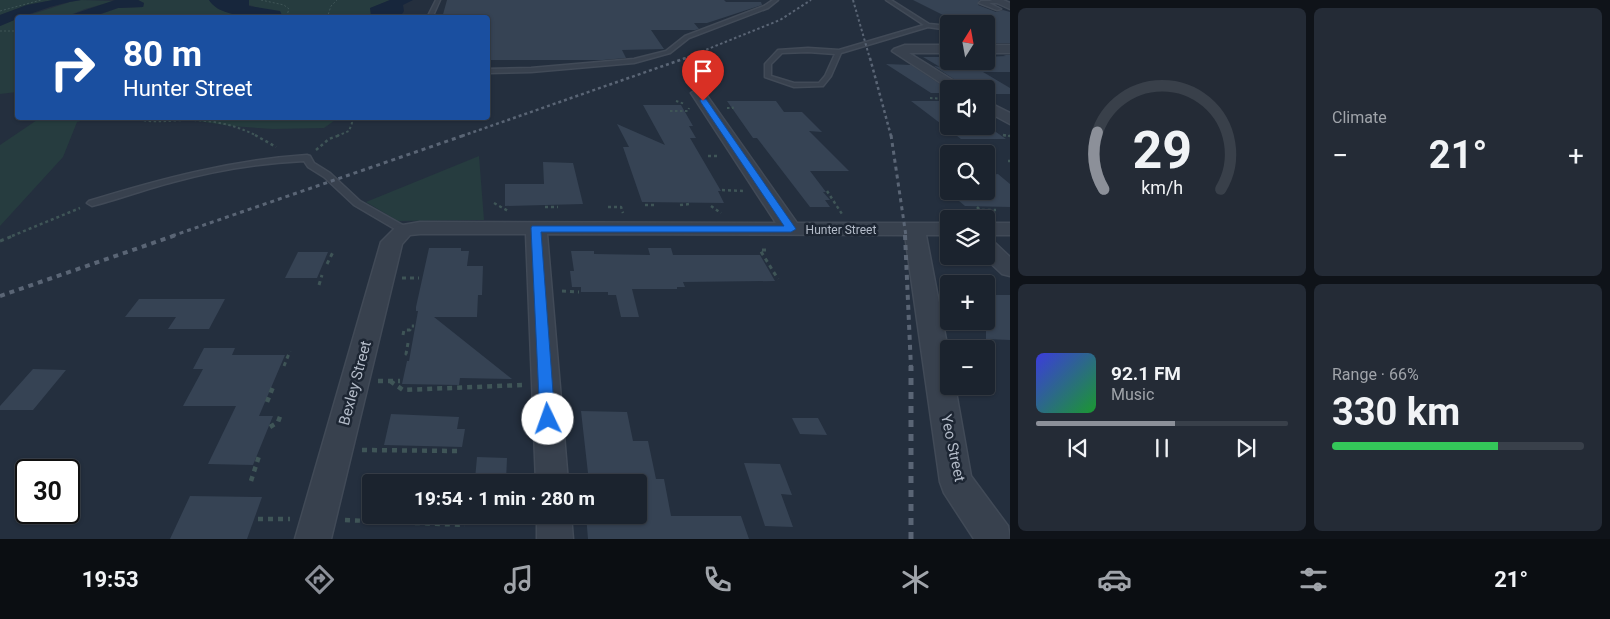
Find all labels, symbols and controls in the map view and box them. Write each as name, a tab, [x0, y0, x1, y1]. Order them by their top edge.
north arrow	[940, 15, 995, 70]
map controls	[940, 15, 995, 395]
text: 80 m	[123, 34, 202, 75]
icon: right	[40, 35, 105, 100]
pin	[682, 50, 724, 101]
icon: arrive	[689, 57, 717, 85]
text: Hunter Street	[123, 76, 253, 101]
button: sound	[940, 80, 995, 135]
text: Climate	[1332, 108, 1387, 127]
text: 29	[1132, 120, 1192, 181]
text: 21°	[1429, 133, 1487, 177]
text: −	[1332, 139, 1348, 172]
text: +	[1568, 139, 1584, 172]
button: search	[940, 145, 995, 200]
text: km/h	[1141, 177, 1183, 198]
button: layers	[940, 210, 995, 265]
street label: Hunter Street	[806, 223, 876, 237]
button: +	[940, 275, 995, 330]
street label: Bexley Street	[335, 339, 375, 427]
button: −	[940, 340, 995, 395]
text: 92.1 FM	[1111, 362, 1181, 385]
text: Range · 66%	[1332, 365, 1419, 384]
text: Music	[1111, 385, 1154, 404]
text: 330 km	[1332, 390, 1460, 434]
position arrow	[521, 392, 573, 444]
street label: Yeo Street	[937, 413, 969, 483]
icon: previous	[1064, 434, 1092, 462]
icon: pause	[1148, 434, 1176, 462]
icon: next	[1232, 434, 1260, 462]
speed limit sign: 30	[15, 459, 80, 524]
text: 19:54 · 1 min · 280 m	[414, 487, 595, 510]
icon: directions	[302, 562, 337, 597]
icon: music	[501, 562, 536, 597]
icon: phone	[700, 562, 735, 597]
icon: climate	[898, 562, 933, 597]
icon: car	[1097, 562, 1132, 597]
icon: filters	[1296, 562, 1331, 597]
text: 19:53	[82, 567, 139, 592]
text: 21°	[1494, 567, 1528, 592]

